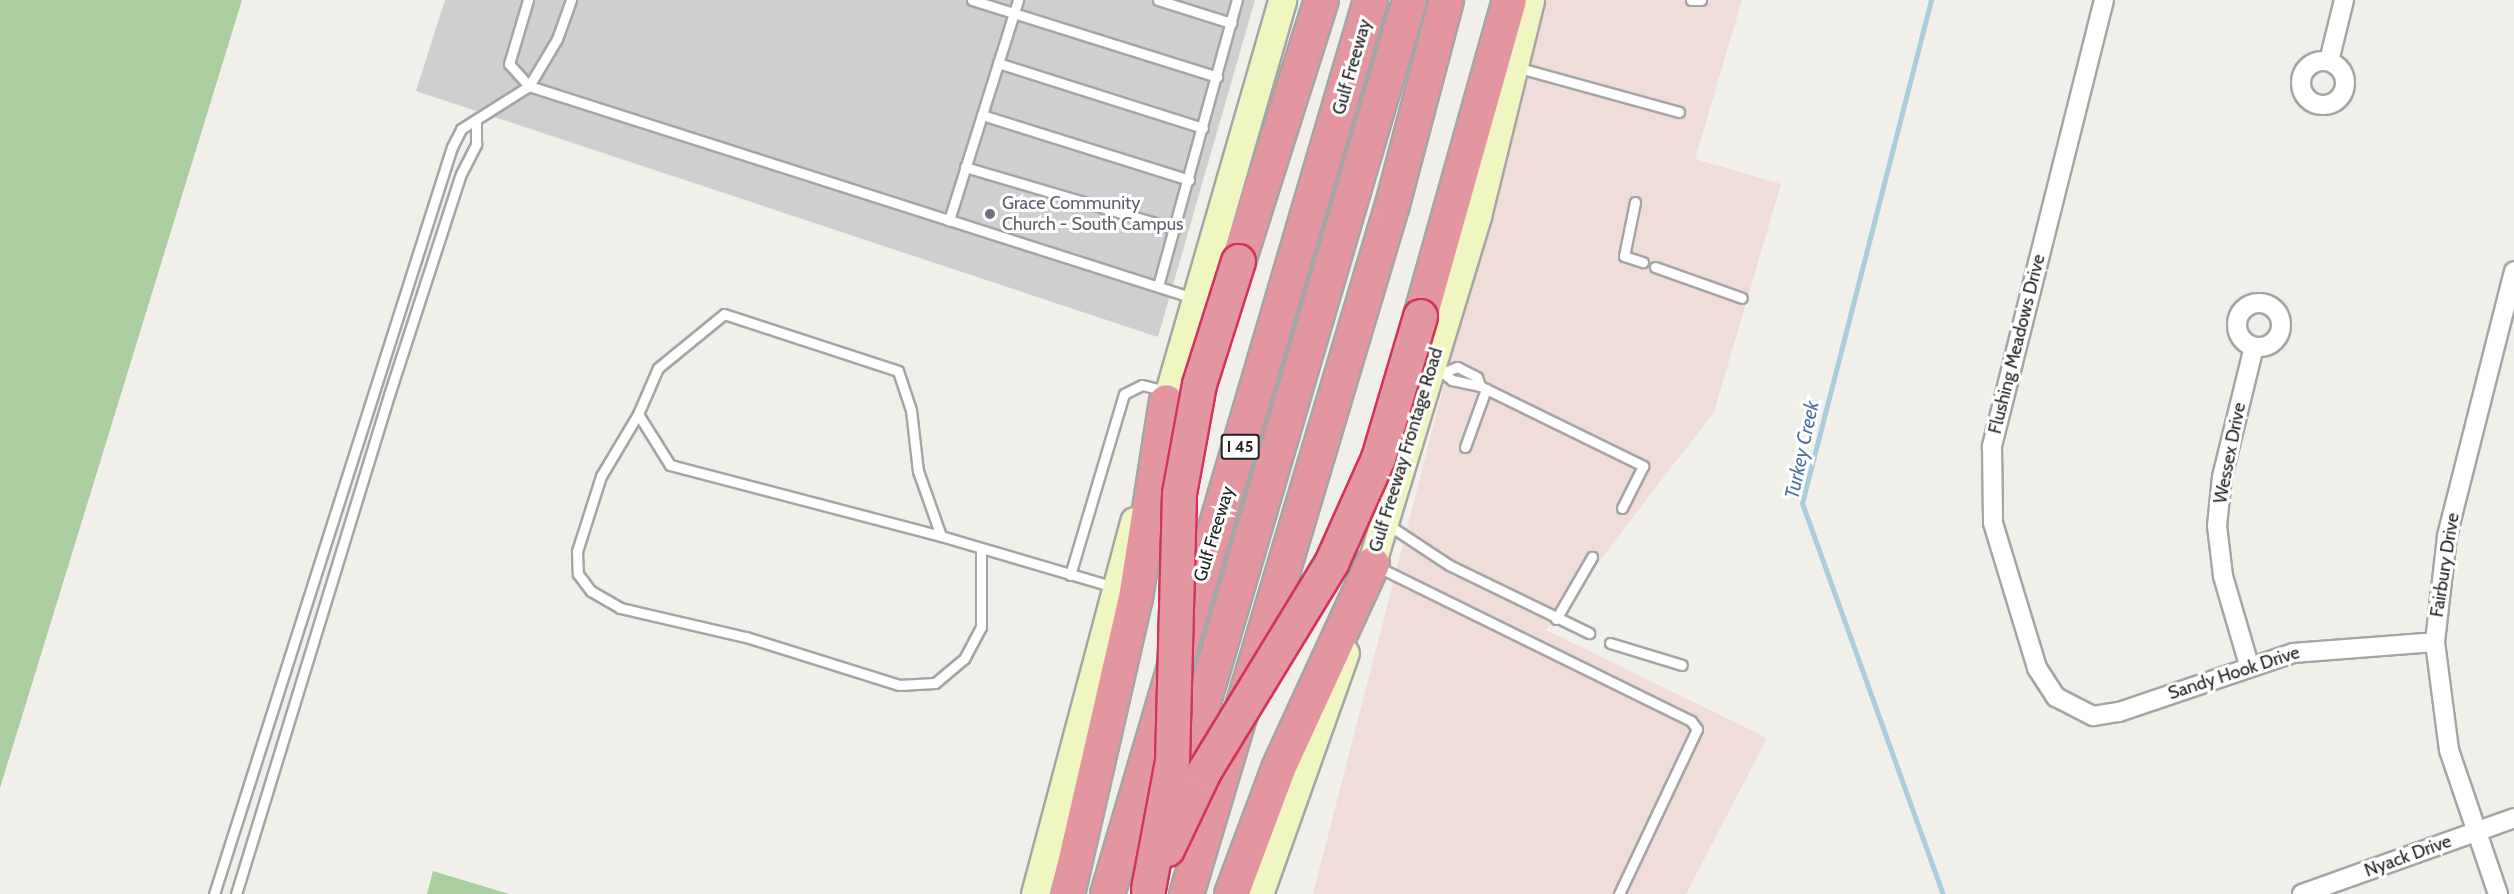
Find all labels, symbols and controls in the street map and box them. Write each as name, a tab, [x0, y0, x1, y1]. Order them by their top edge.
street label: Gulf Freeway	[1328, 17, 1376, 117]
place label: Grace Community Church - South Campus	[1002, 193, 1184, 236]
marker: Grace Community Church - South Campus	[983, 207, 997, 221]
street label: Flushing Meadows Drive	[1984, 252, 2050, 436]
street label: Gulf Freeway Frontage Road	[1365, 345, 1447, 555]
water label: Turkey Creek	[1780, 399, 1824, 501]
street label: Wessex Drive	[2210, 401, 2250, 505]
road number: I 45	[1220, 434, 1260, 460]
street label: Gulf Freeway	[1189, 484, 1239, 584]
street label: Fairbury Drive	[2426, 511, 2464, 619]
street label: Sandy Hook Drive	[2165, 642, 2303, 704]
street label: Nyack Drive	[2362, 830, 2454, 882]

